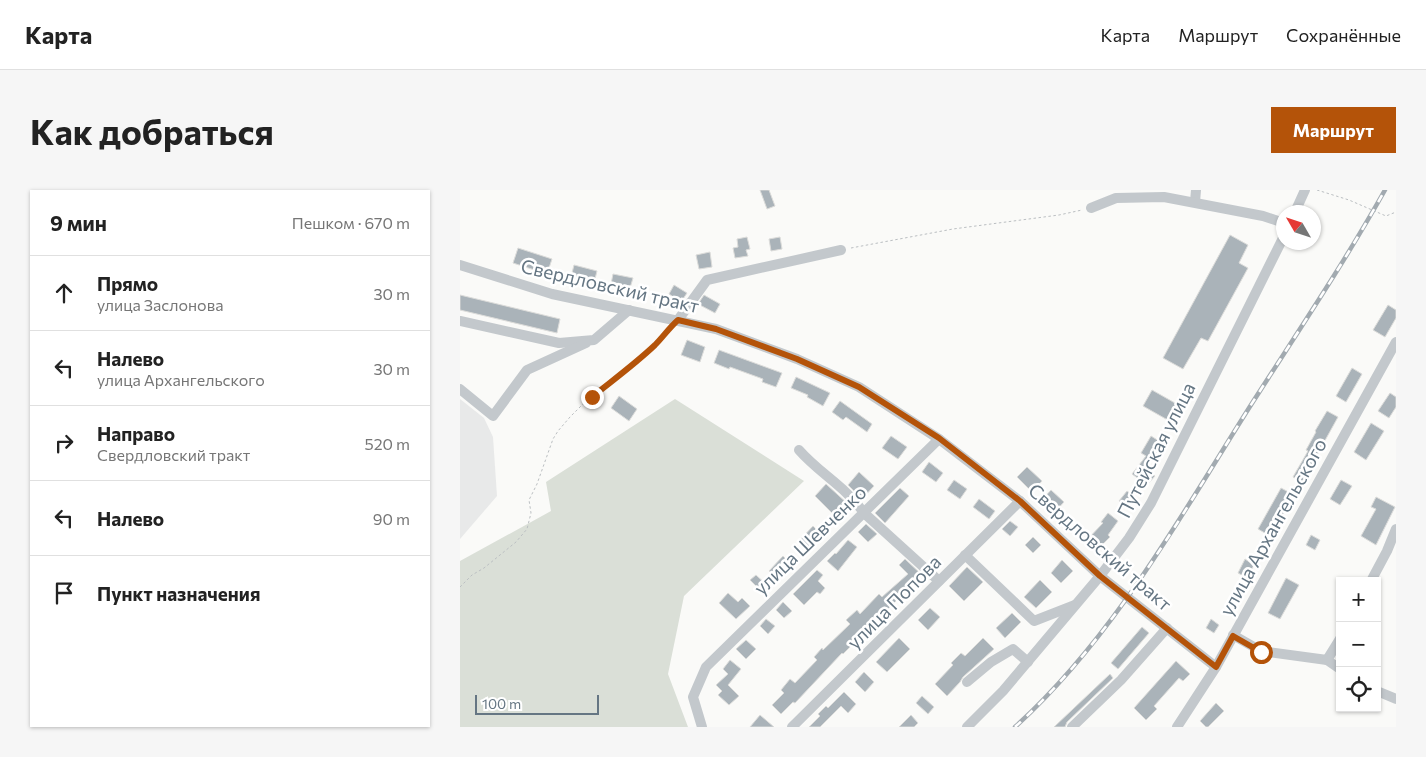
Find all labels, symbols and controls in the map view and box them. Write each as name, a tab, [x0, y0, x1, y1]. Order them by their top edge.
text: Карта	[25, 20, 92, 49]
text: Карта	[1101, 24, 1150, 46]
text: Маршрут	[1178, 24, 1258, 46]
text: Сохранённые	[1286, 24, 1401, 46]
button: Маршрут	[1271, 107, 1396, 153]
text: Как добраться	[30, 109, 274, 152]
north arrow	[1276, 205, 1321, 250]
text: 9 мин	[50, 210, 107, 235]
text: Пешком · 670 m	[292, 213, 410, 232]
street label: Свердловский тракт	[519, 254, 701, 317]
text: Прямо	[97, 272, 158, 295]
icon: ahead	[50, 279, 78, 307]
text: 30 m	[373, 284, 410, 303]
text: улица Заслонова	[97, 295, 223, 314]
text: Налево	[97, 347, 164, 370]
icon: left	[50, 354, 78, 382]
text: 30 m	[373, 359, 410, 378]
text: улица Архангельского	[97, 370, 265, 389]
street label: Путейская улица	[1112, 378, 1200, 521]
route end	[581, 386, 604, 409]
text: Направо	[97, 422, 175, 445]
icon: right	[50, 429, 78, 457]
text: 520 m	[365, 434, 410, 453]
street label: улица Архангельского	[1214, 434, 1331, 619]
text: Свердловский тракт	[97, 445, 250, 464]
street label: Свердловский тракт	[1024, 478, 1177, 615]
street label: улица Шевченко	[749, 480, 871, 599]
icon: left	[50, 504, 78, 532]
text: Налево	[97, 507, 164, 530]
text: 90 m	[373, 509, 410, 528]
street label: улица Попова	[842, 550, 945, 653]
map controls	[1336, 577, 1381, 712]
button: +	[1336, 577, 1381, 622]
icon: arrive	[50, 579, 78, 607]
text: Пункт назначения	[97, 582, 260, 605]
button: −	[1336, 622, 1381, 667]
route start	[1250, 641, 1273, 664]
button: locate	[1336, 667, 1381, 712]
scale bar	[475, 692, 599, 715]
text: 100 m	[482, 695, 521, 712]

